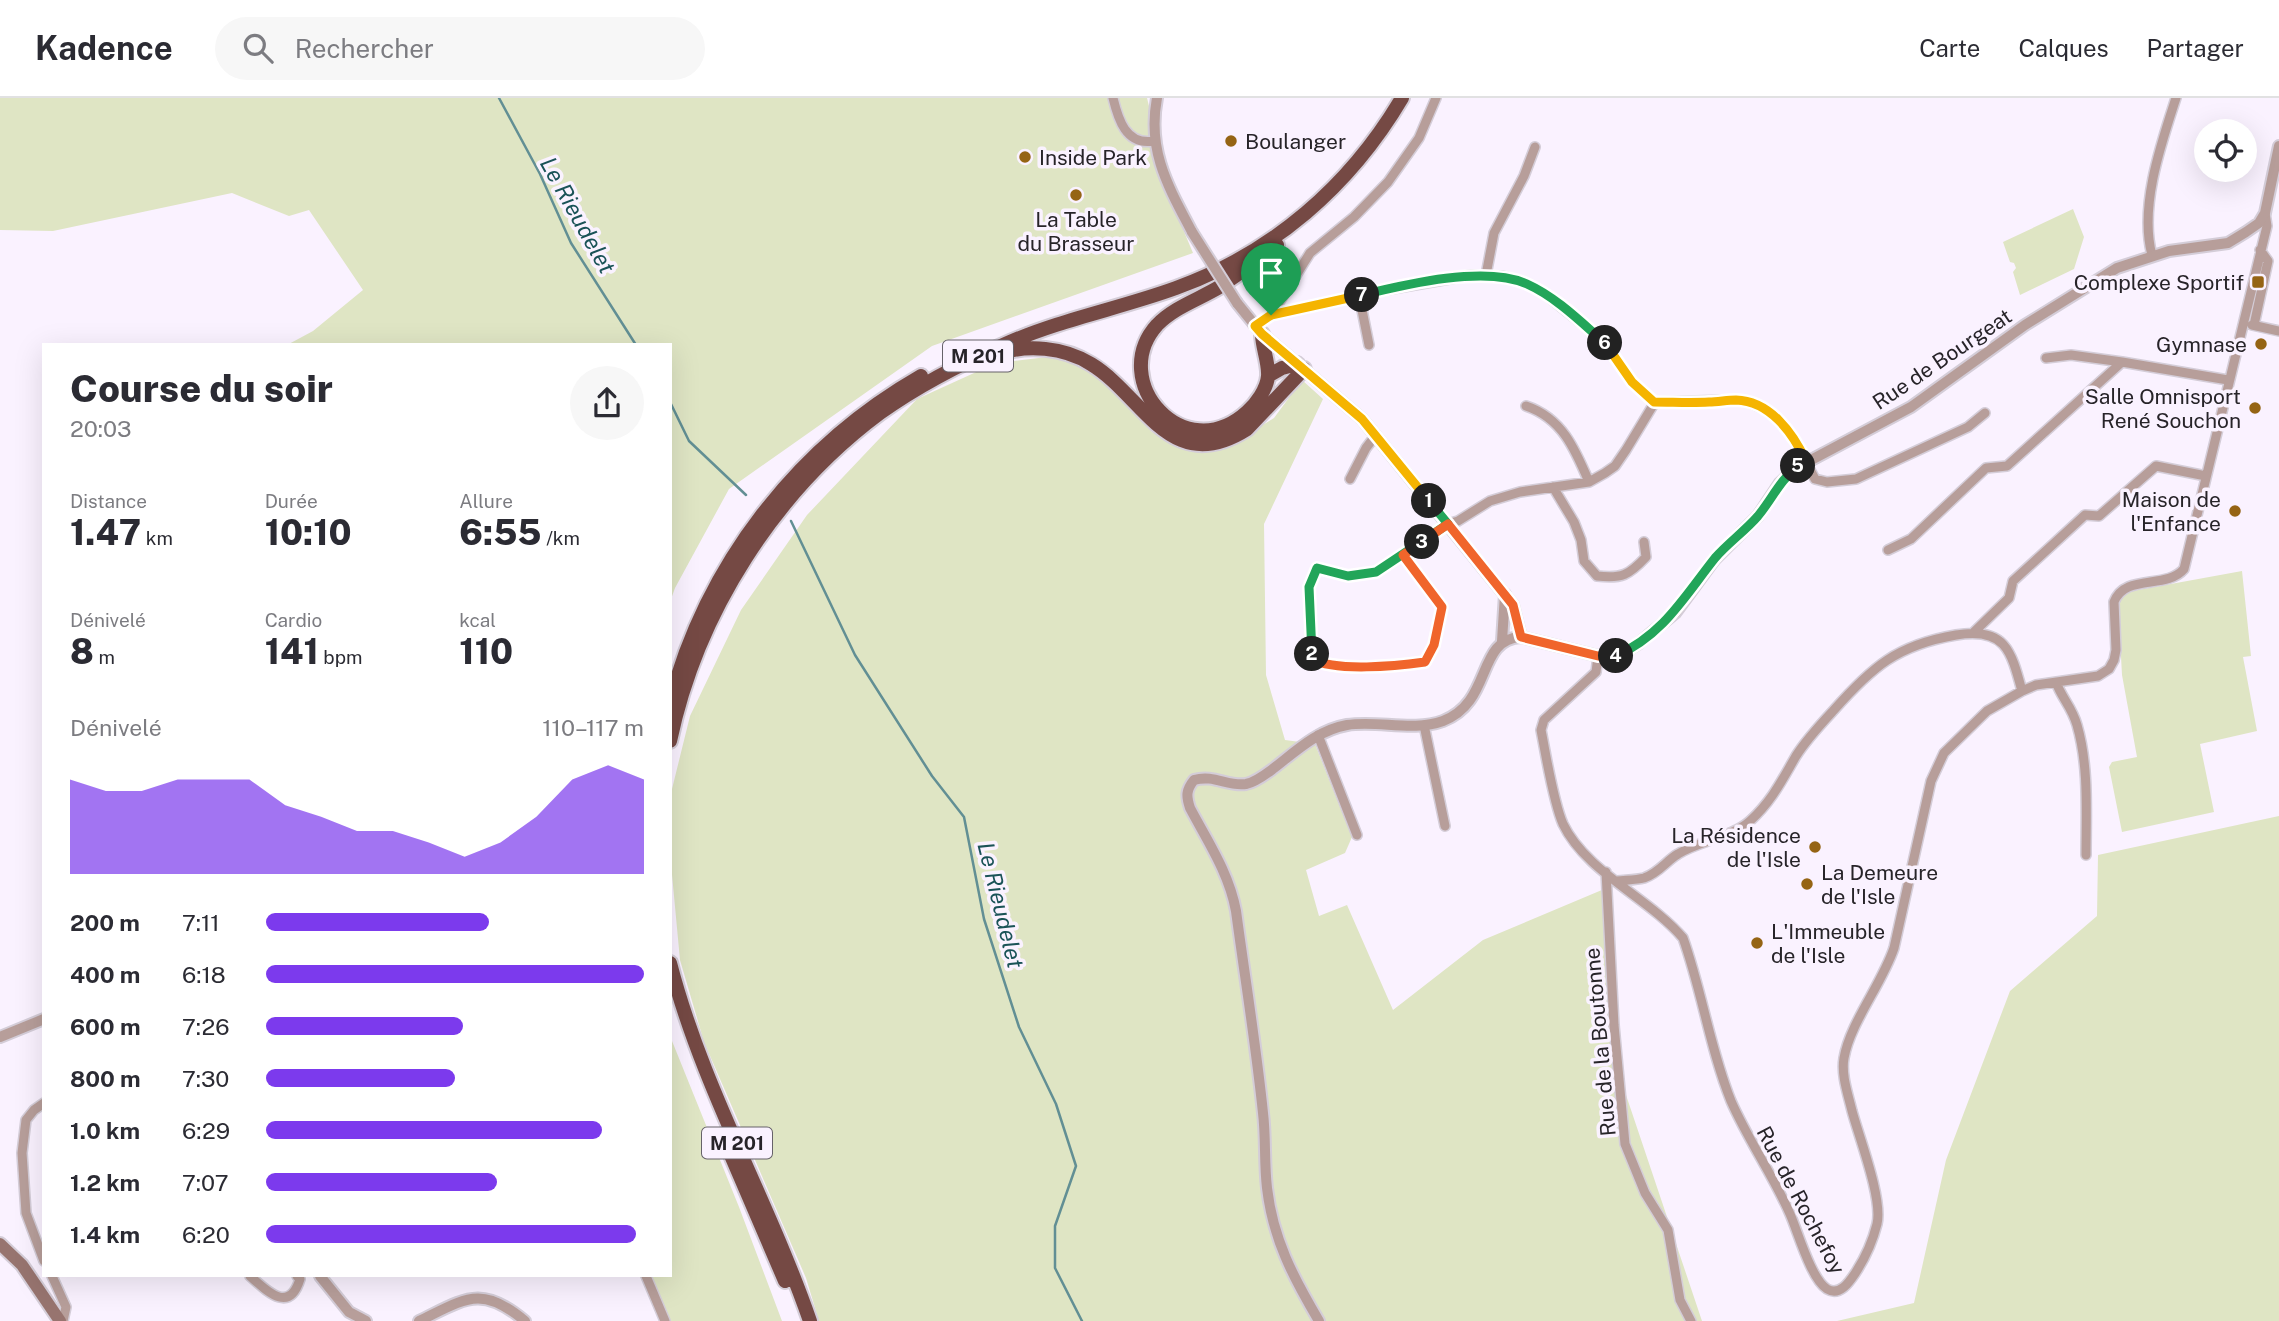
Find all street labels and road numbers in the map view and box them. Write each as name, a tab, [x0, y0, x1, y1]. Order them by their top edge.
street label: Rue de Bourgeat	[1868, 303, 2016, 415]
road number: M 201	[943, 340, 1013, 372]
street label: Rue de la Boutonne	[1579, 947, 1621, 1137]
street label: Rue de Rochefoy	[1751, 1122, 1851, 1278]
road number: M 201	[702, 1128, 772, 1158]

